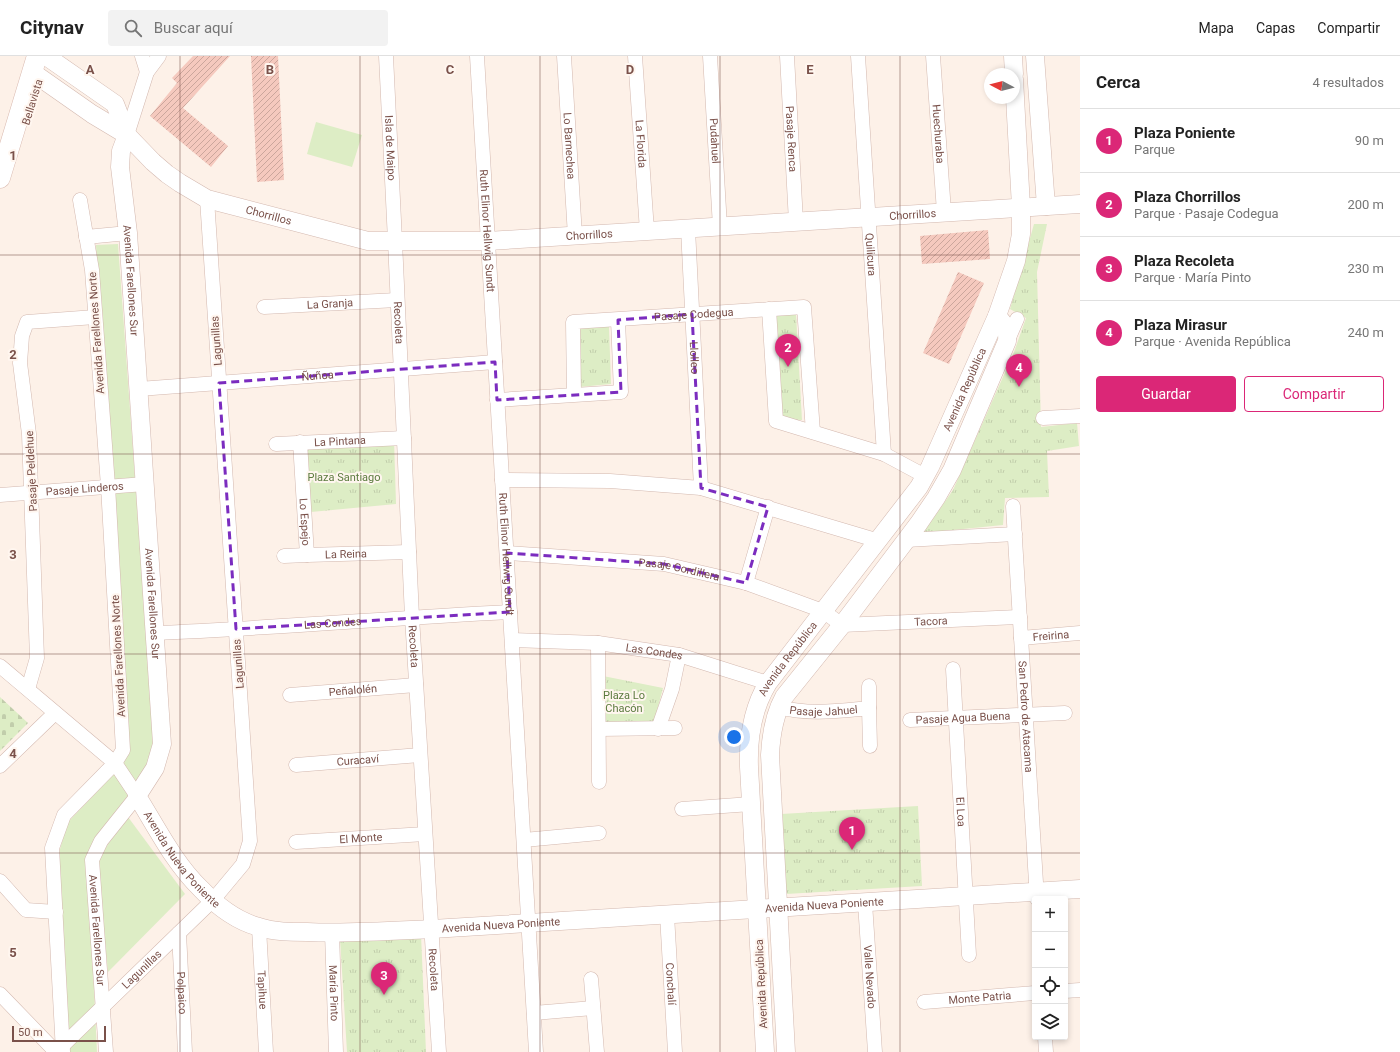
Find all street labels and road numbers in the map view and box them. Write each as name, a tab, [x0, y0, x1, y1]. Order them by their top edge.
street label: Bellavista	[19, 78, 46, 127]
street label: Huechuraba	[929, 104, 947, 164]
street label: Pasaje Renca	[783, 105, 799, 172]
street label: Lo Barnechea	[560, 112, 578, 180]
street label: Isla de Maipo	[382, 115, 398, 181]
street label: Pudahuel	[707, 118, 722, 164]
street label: La Florida	[632, 119, 649, 168]
street label: Ruth Elinor Hellwig Sundt	[477, 169, 497, 293]
street label: Chorrillos	[244, 203, 293, 228]
street label: Chorrillos	[889, 207, 937, 223]
street label: Avenida Farellones Sur	[120, 224, 141, 337]
street label: Chorrillos	[565, 227, 613, 243]
street label: Quilicura	[863, 233, 878, 277]
street label: Avenida Farellones Norte	[86, 271, 107, 395]
street label: La Granja	[306, 296, 353, 312]
street label: Recoleta	[391, 301, 406, 344]
street label: Pasaje Codegua	[654, 306, 734, 324]
street label: Lagunillas	[208, 315, 225, 366]
street label: Llolleo	[687, 341, 701, 374]
street label: Avenida República	[941, 346, 989, 433]
street label: Ñuñoa	[301, 368, 334, 384]
street label: Pasaje Peldehue	[23, 430, 40, 512]
street label: La Pintana	[314, 434, 366, 449]
street label: Pasaje Linderos	[45, 480, 125, 499]
street label: Ruth Elinor Hellwig Sundt	[496, 492, 516, 616]
street label: Lo Espejo	[296, 498, 312, 546]
street label: La Reina	[325, 547, 367, 561]
street label: Avenida Farellones Sur	[142, 548, 162, 660]
street label: Pasaje Cordillera	[638, 556, 721, 584]
street label: Avenida Farellones Norte	[109, 594, 128, 717]
street label: Tacora	[914, 614, 948, 629]
street label: Las Condes	[304, 615, 362, 632]
street label: Avenida República	[756, 619, 820, 698]
street label: Recoleta	[406, 625, 421, 668]
street label: Freirina	[1032, 628, 1070, 644]
street label: Lagunillas	[230, 638, 247, 689]
street label: Las Condes	[625, 641, 685, 663]
street label: San Pedro de Atacama	[1015, 660, 1035, 773]
street label: Peñalolén	[328, 682, 377, 699]
street label: Pasaje Jahuel	[788, 703, 858, 719]
street label: Pasaje Agua Buena	[915, 709, 1011, 727]
street label: Curacaví	[336, 752, 381, 769]
street label: El Loa	[953, 797, 968, 827]
street label: Avenida Nueva Poniente	[141, 809, 223, 911]
street label: El Monte	[339, 831, 383, 846]
street label: Avenida Farellones Sur	[86, 874, 107, 986]
street label: Avenida Nueva Poniente	[765, 895, 884, 915]
street label: Avenida Nueva Poniente	[441, 915, 561, 935]
street label: Avenida República	[753, 939, 770, 1029]
street label: Valle Nevado	[861, 944, 878, 1009]
street label: Lagunillas	[119, 947, 165, 992]
street label: Recoleta	[426, 948, 441, 992]
street label: Conchalí	[663, 962, 678, 1007]
street label: María Pinto	[326, 965, 341, 1021]
street label: Tapihue	[254, 970, 270, 1010]
street label: Polpaico	[174, 971, 189, 1015]
street label: Monte Patria	[948, 989, 1012, 1007]

